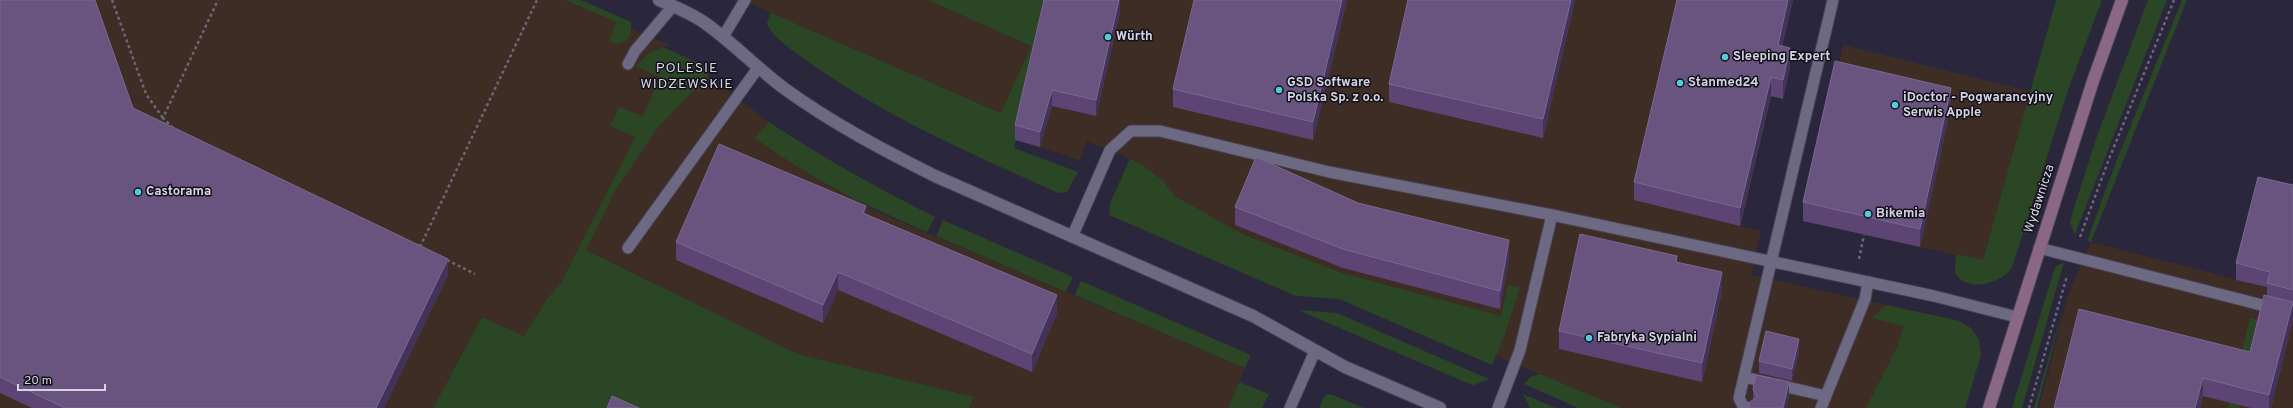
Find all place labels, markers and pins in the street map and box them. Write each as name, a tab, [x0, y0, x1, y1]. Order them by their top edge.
place label: Würth	[1116, 29, 1153, 45]
marker: Würth	[1103, 32, 1113, 42]
place label: Sleeping Expert	[1733, 49, 1830, 65]
marker: Sleeping Expert	[1720, 52, 1730, 62]
place label: GSD Software Polska Sp. z o.o.	[1287, 75, 1383, 106]
place label: Stanmed24	[1688, 75, 1759, 91]
marker: Stanmed24	[1675, 78, 1685, 88]
marker: GSD Software Polska Sp. z o.o.	[1274, 85, 1284, 95]
place label: iDoctor - Pogwarancyjny Serwis Apple	[1903, 90, 2054, 121]
marker: iDoctor - Pogwarancyjny Serwis Apple	[1890, 100, 1900, 110]
place label: Castorama	[146, 184, 211, 200]
marker: Castorama	[133, 187, 143, 197]
place label: Bikemia	[1876, 206, 1925, 222]
marker: Bikemia	[1863, 209, 1873, 219]
place label: Fabryka Sypialni	[1597, 330, 1697, 346]
marker: Fabryka Sypialni	[1584, 333, 1594, 343]

